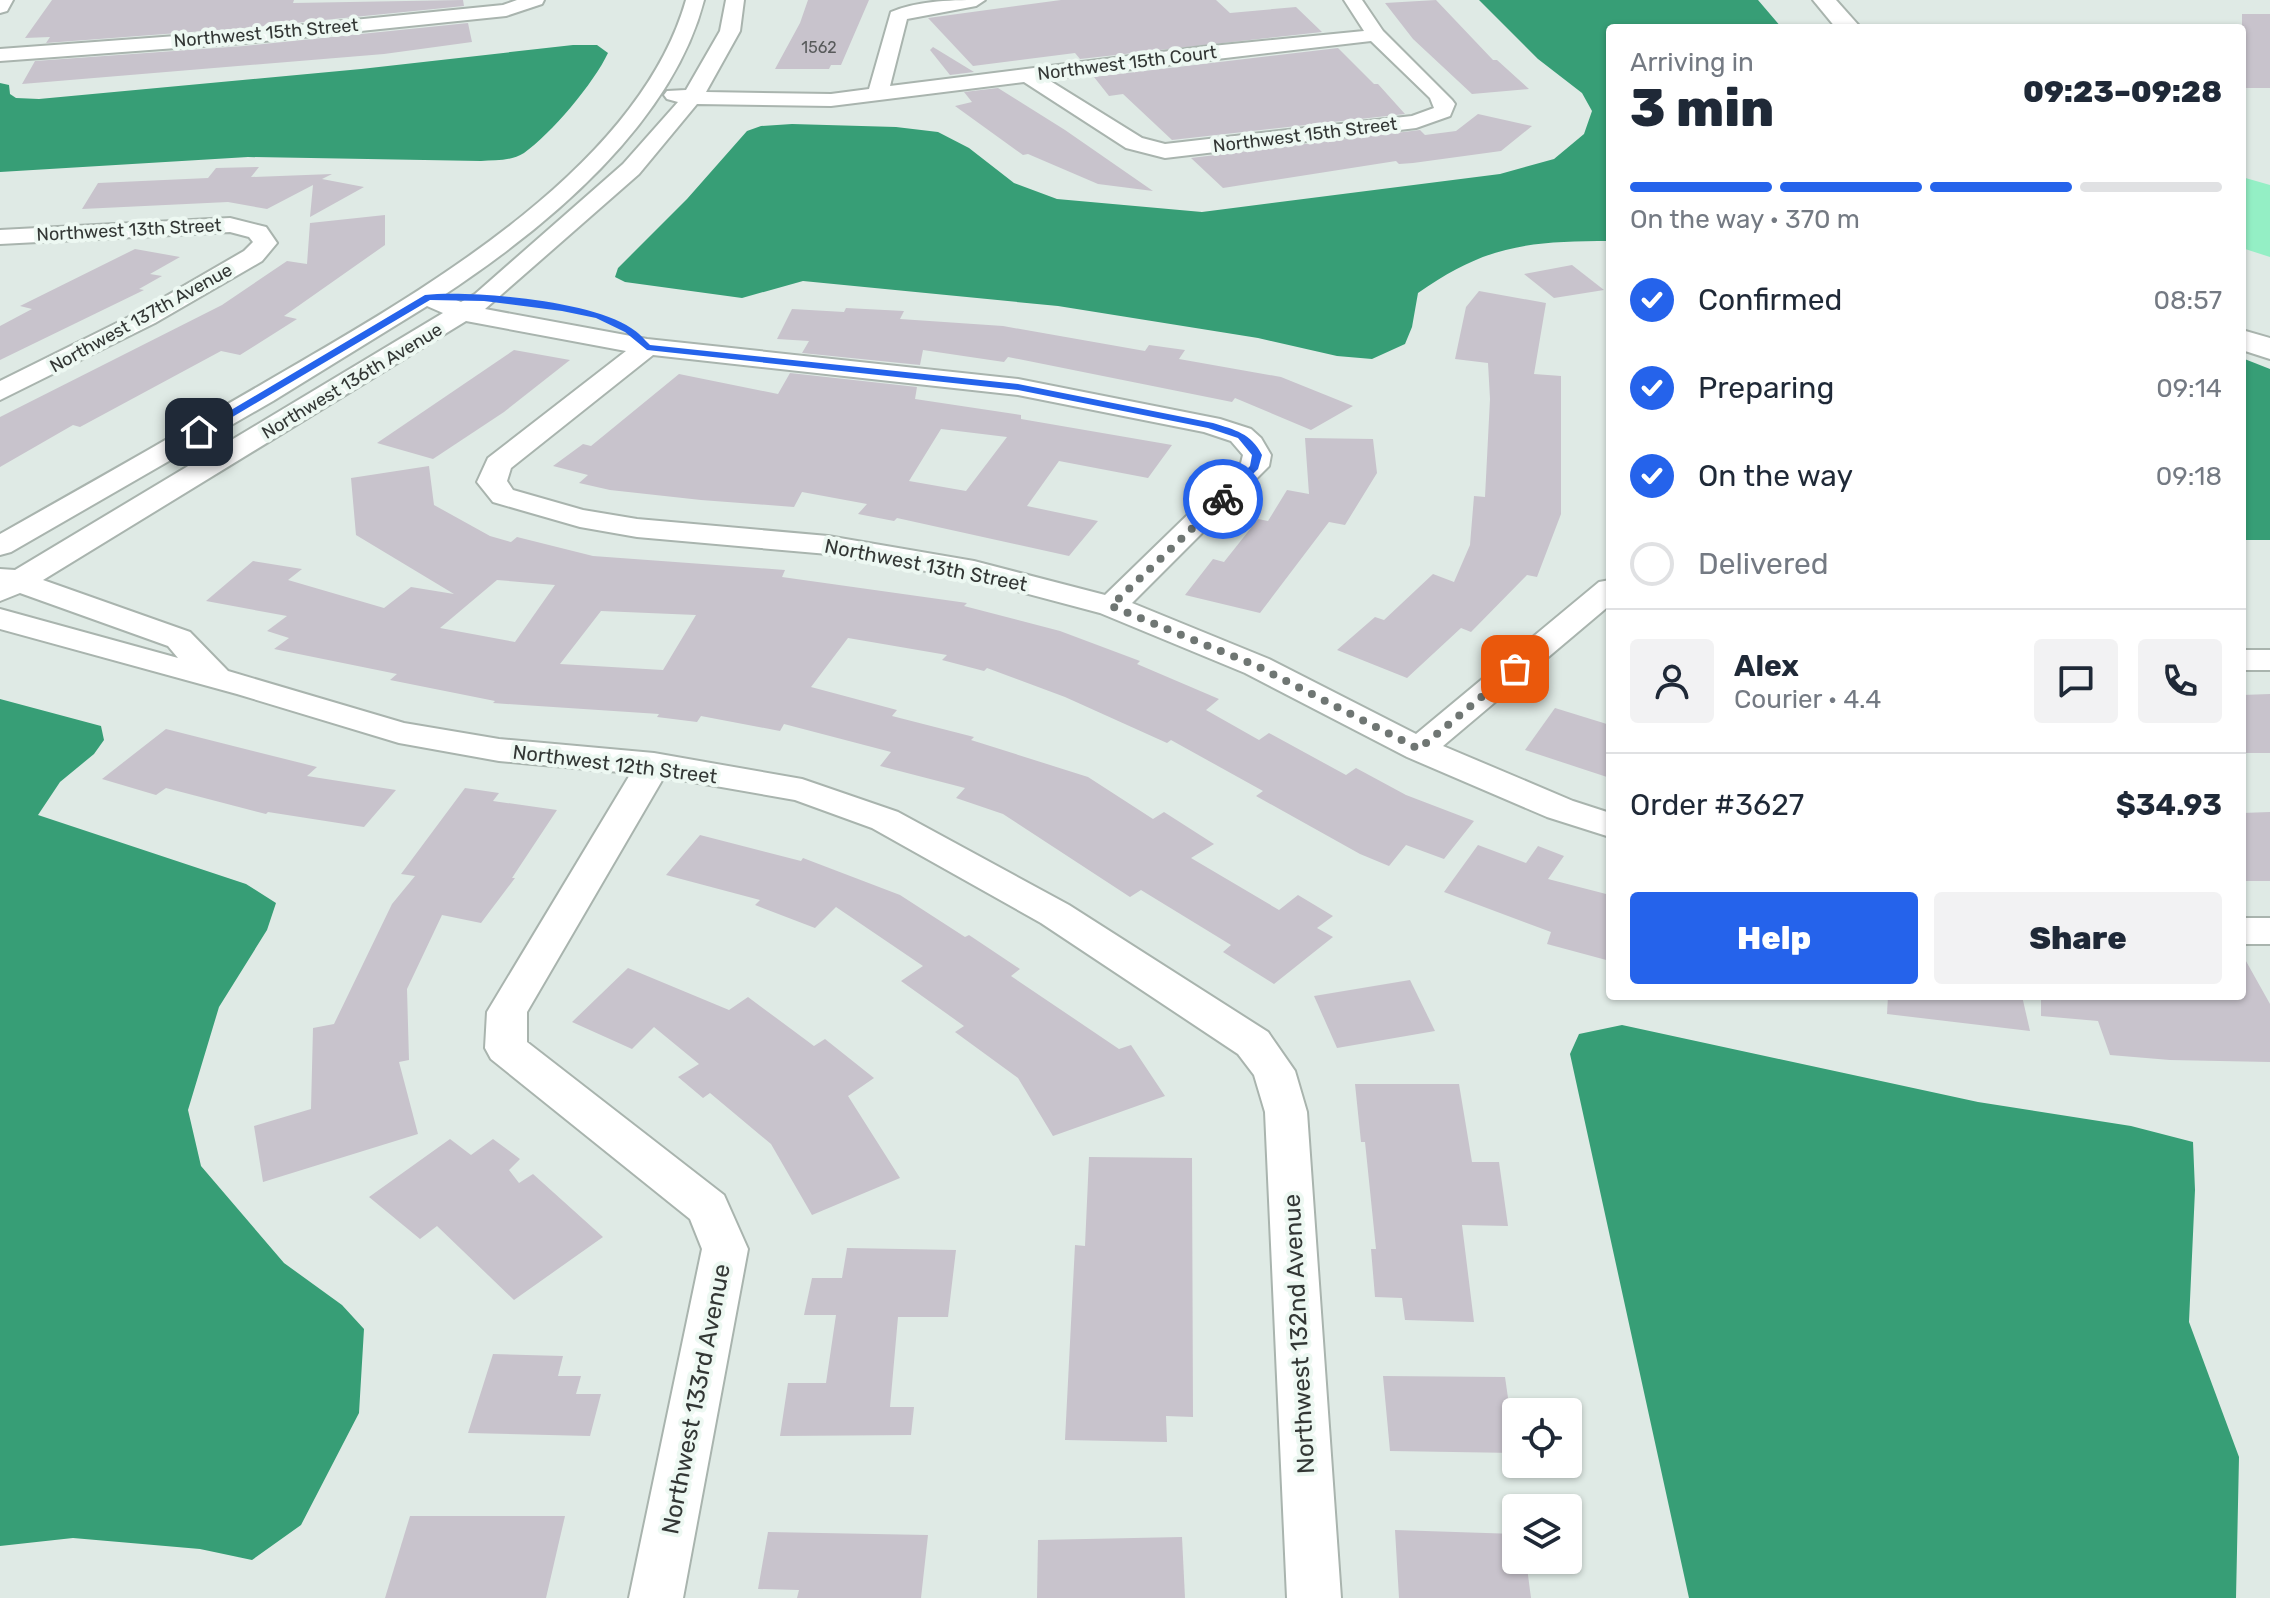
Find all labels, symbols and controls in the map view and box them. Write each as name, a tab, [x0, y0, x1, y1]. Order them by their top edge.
street label: Northwest 15th Street	[173, 14, 359, 52]
house number: 1562	[801, 38, 837, 57]
street label: Northwest 15th Court	[1036, 41, 1218, 85]
text: Arriving in	[1630, 47, 1754, 78]
text: 09:23–09:28	[2023, 74, 2222, 110]
text: 3 min	[1630, 77, 1774, 139]
street label: Northwest 15th Street	[1212, 113, 1398, 157]
text: On the way · 370 m	[1630, 204, 1860, 235]
street label: Northwest 13th Street	[36, 214, 222, 246]
street label: Northwest 137th Avenue	[46, 259, 236, 377]
icon: check	[1630, 278, 1674, 322]
text: Confirmed	[1698, 282, 1842, 318]
text: 08:57	[2154, 285, 2222, 316]
street label: Northwest 136th Avenue	[258, 318, 446, 444]
icon: check	[1630, 366, 1674, 410]
text: Preparing	[1698, 370, 1834, 406]
text: 09:14	[2156, 373, 2222, 404]
pin	[165, 398, 233, 466]
icon: home	[177, 410, 221, 454]
icon: check	[1630, 454, 1674, 498]
text: On the way	[1698, 458, 1853, 494]
courier	[1183, 459, 1263, 539]
text: 09:18	[2156, 461, 2222, 492]
icon: bike	[1201, 477, 1245, 521]
street label: Northwest 13th Street	[823, 534, 1030, 596]
text: Delivered	[1698, 546, 1829, 582]
pin	[1481, 635, 1549, 703]
button: person	[1630, 639, 1714, 723]
button: chat	[2034, 639, 2118, 723]
button: phone	[2138, 639, 2222, 723]
icon: bag	[1493, 647, 1537, 691]
text: Alex	[1734, 648, 1799, 684]
text: Courier · 4.4	[1734, 684, 1881, 715]
street label: Northwest 12th Street	[511, 740, 719, 788]
text: Order #3627	[1630, 787, 1804, 823]
text: $34.93	[2116, 787, 2222, 823]
button: Help	[1630, 892, 1918, 984]
button: Share	[1934, 892, 2222, 984]
street label: Northwest 132nd Avenue	[1278, 1193, 1320, 1475]
street label: Northwest 133rd Avenue	[656, 1261, 736, 1537]
map controls	[1502, 1398, 1582, 1574]
button: locate	[1502, 1398, 1582, 1478]
button: layers	[1502, 1494, 1582, 1574]

